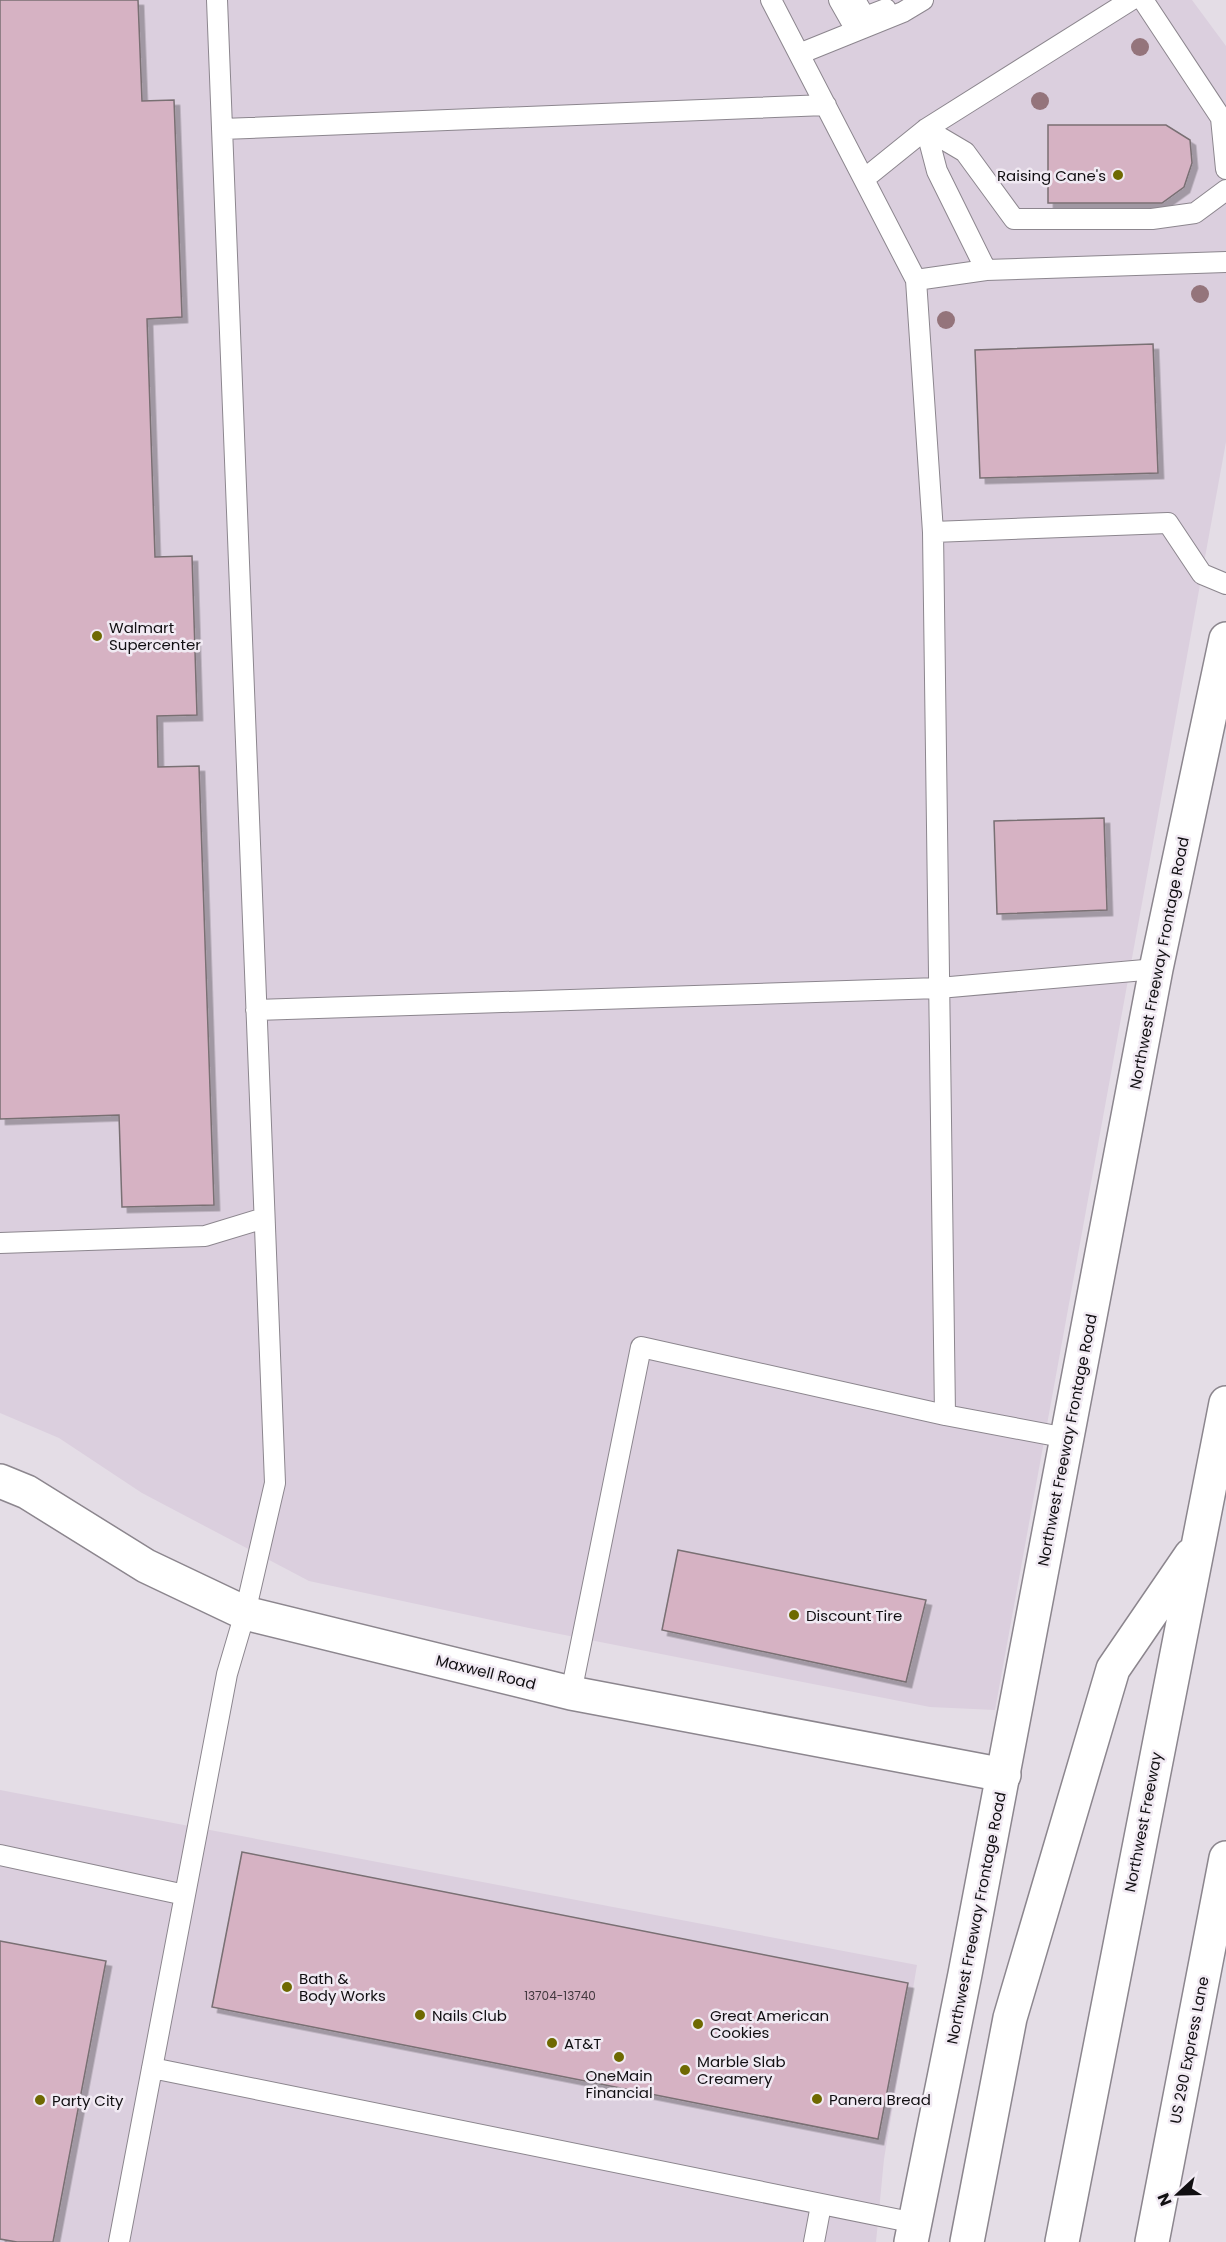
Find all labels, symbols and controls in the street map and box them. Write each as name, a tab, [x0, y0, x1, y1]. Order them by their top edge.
place label: Raising Cane's	[997, 165, 1106, 186]
marker: Raising Cane's	[1111, 168, 1125, 182]
place label: Walmart Supercenter	[109, 617, 201, 655]
marker: Walmart Supercenter	[90, 629, 104, 643]
street label: Northwest Freeway Frontage Road	[1124, 835, 1194, 1091]
street label: Northwest Freeway Frontage Road	[1032, 1312, 1102, 1568]
place label: Discount Tire	[806, 1605, 902, 1626]
marker: Discount Tire	[787, 1608, 801, 1622]
street label: Maxwell Road	[434, 1649, 538, 1695]
street label: Northwest Freeway	[1119, 1750, 1167, 1894]
street label: Northwest Freeway Frontage Road	[941, 1790, 1011, 2046]
place label: Bath & Body Works	[299, 1968, 386, 2006]
street label: US 290 Express Lane	[1164, 1975, 1214, 2125]
marker: Bath & Body Works	[280, 1980, 294, 1994]
house number: 13704-13740	[524, 1987, 596, 2004]
place label: Nails Club	[432, 2005, 507, 2026]
place label: Great American Cookies	[710, 2005, 829, 2043]
marker: Nails Club	[413, 2008, 427, 2022]
marker: Great American Cookies	[691, 2017, 705, 2031]
place label: AT&T	[564, 2033, 601, 2054]
marker: AT&T	[545, 2036, 559, 2050]
marker: OneMain Financial	[612, 2050, 626, 2064]
place label: Marble Slab Creamery	[697, 2051, 786, 2089]
marker: Marble Slab Creamery	[678, 2063, 692, 2077]
place label: OneMain Financial	[585, 2065, 653, 2103]
place label: Panera Bread	[829, 2089, 931, 2110]
place label: Party City	[52, 2090, 124, 2111]
marker: Panera Bread	[810, 2092, 824, 2106]
marker: Party City	[33, 2093, 47, 2107]
north arrow	[1148, 2164, 1208, 2224]
text: N	[1152, 2190, 1177, 2209]

